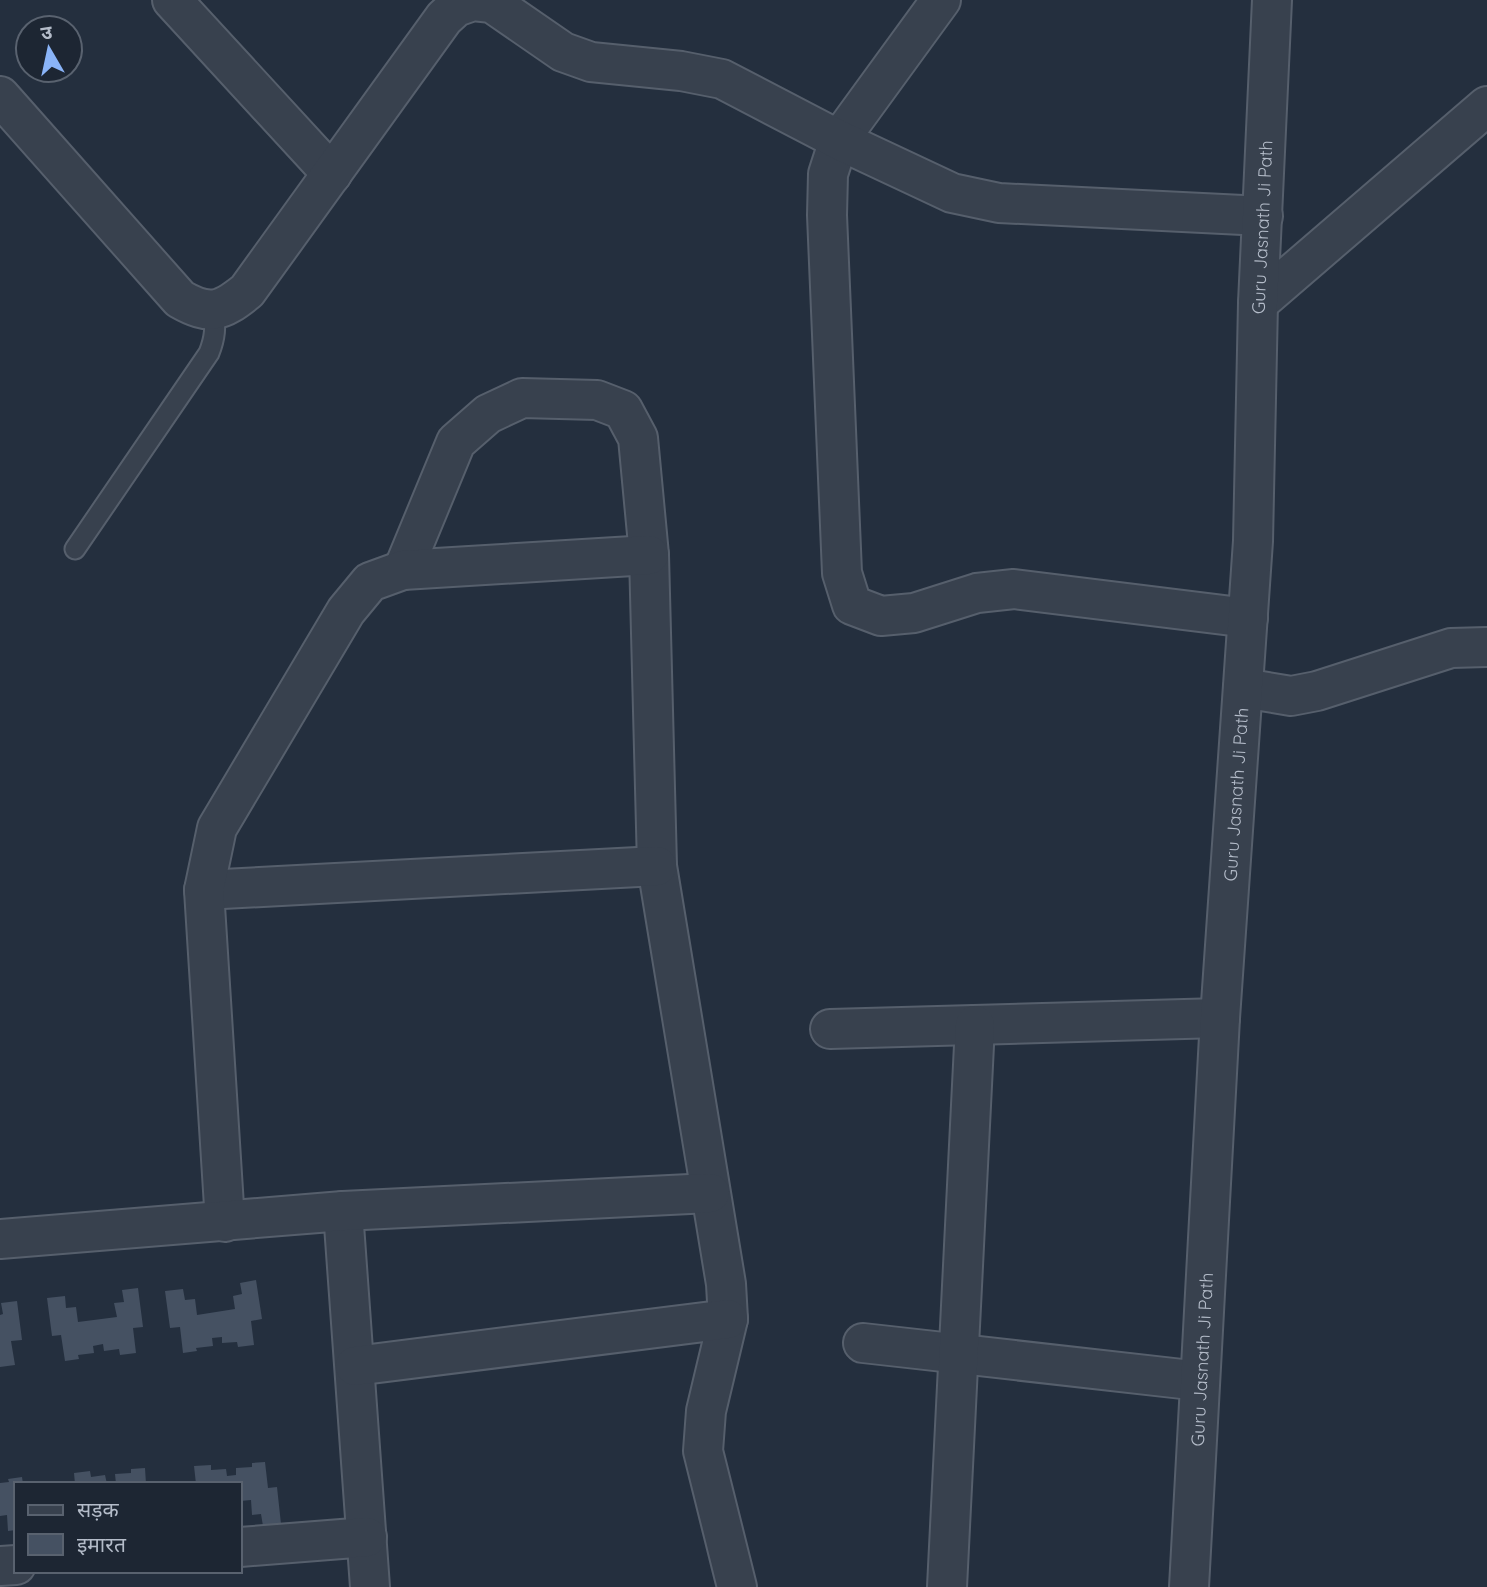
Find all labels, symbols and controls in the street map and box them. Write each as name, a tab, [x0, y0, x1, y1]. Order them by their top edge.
north arrow	[14, 14, 84, 84]
text: उ	[39, 19, 55, 45]
street label: Guru Jasnath Ji Path	[1246, 140, 1277, 314]
street label: Guru Jasnath Ji Path	[1218, 707, 1253, 882]
street label: Guru Jasnath Ji Path	[1185, 1272, 1218, 1447]
legend	[14, 1482, 242, 1573]
text: सड़क	[77, 1496, 119, 1522]
text: इमारत	[77, 1531, 127, 1557]

